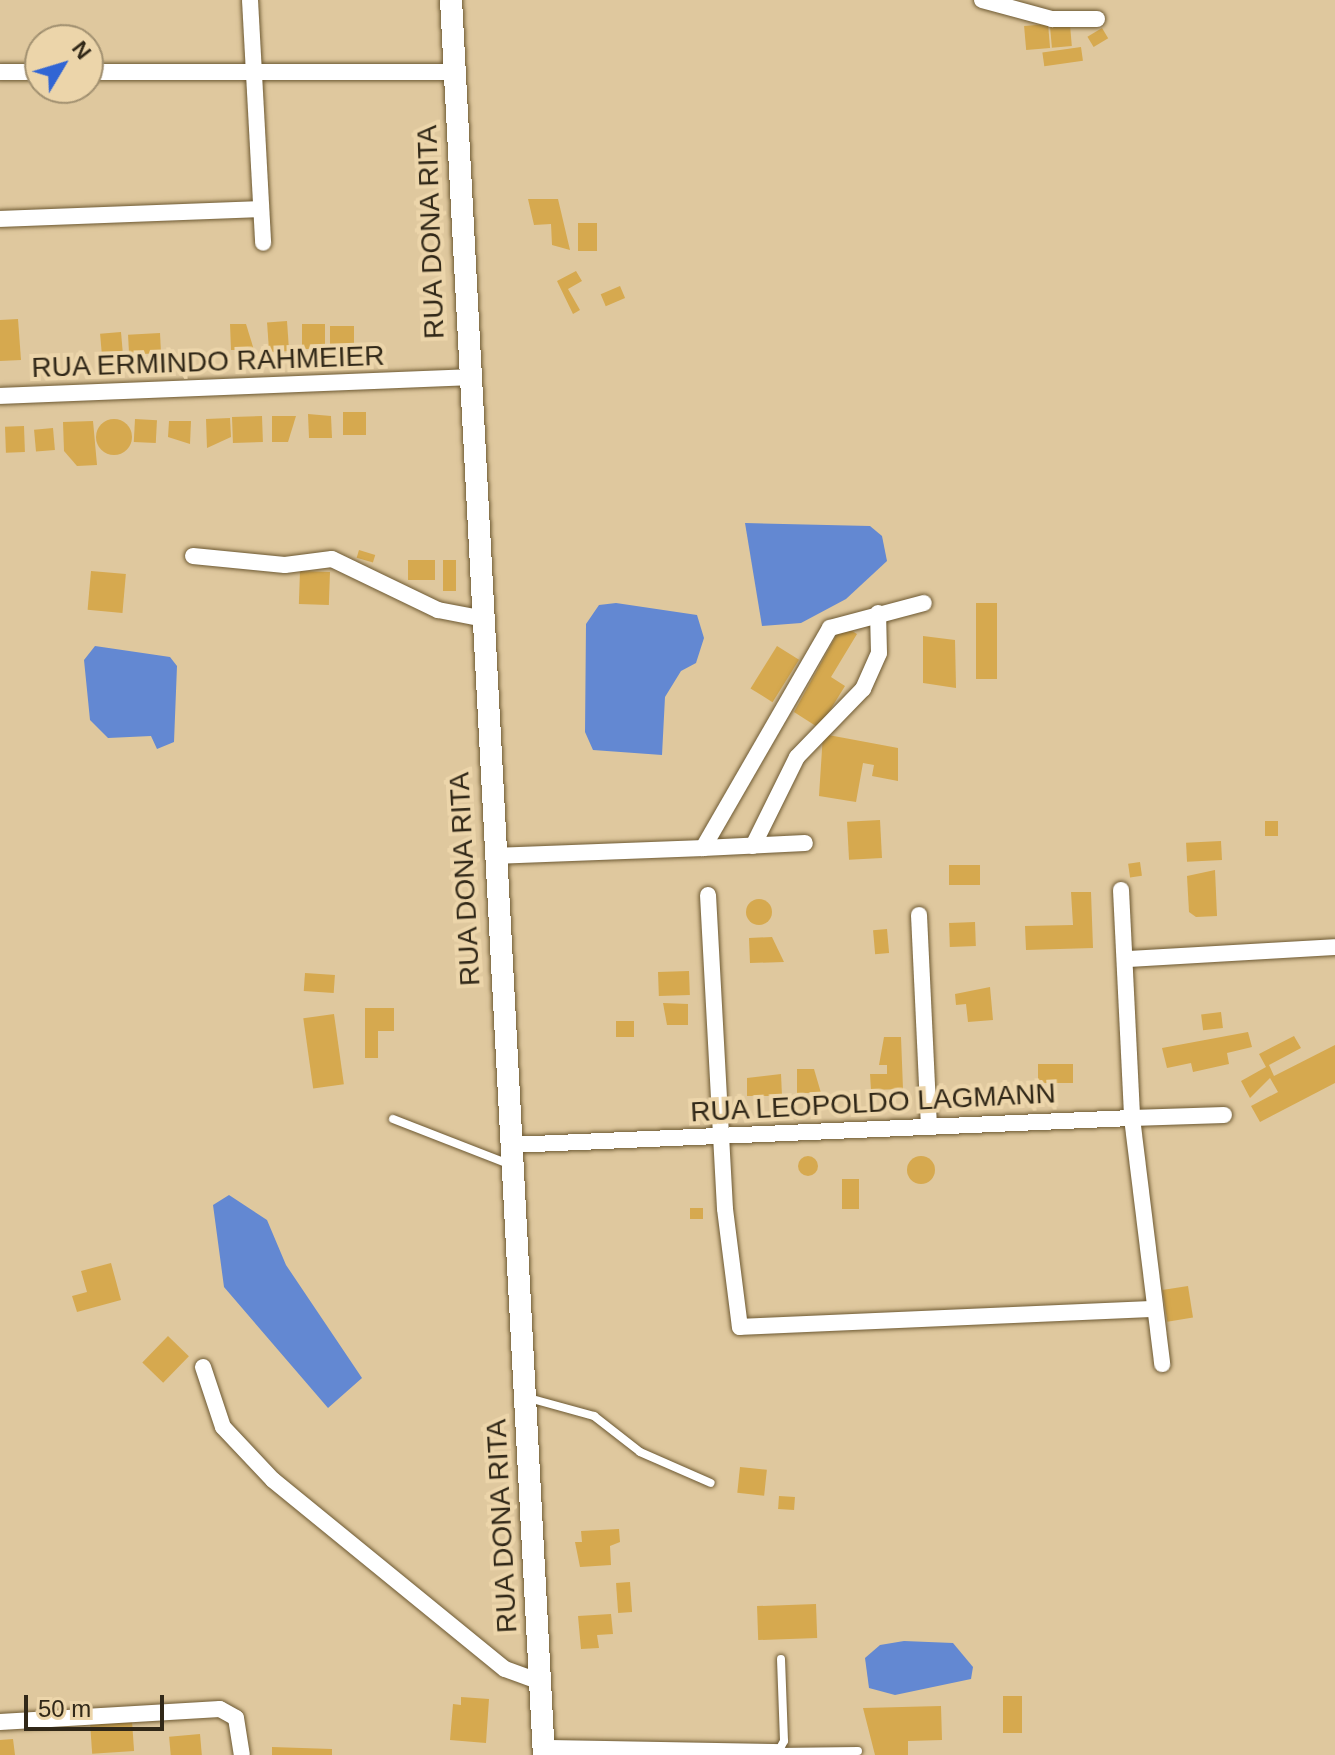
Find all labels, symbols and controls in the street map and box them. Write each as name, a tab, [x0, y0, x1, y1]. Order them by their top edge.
north arrow	[24, 24, 104, 104]
text: N	[67, 36, 96, 64]
street label: RUA DONA RITA	[410, 123, 452, 341]
street label: RUA ERMINDO RAHMEIER	[30, 339, 386, 385]
street label: RUA DONA RITA	[443, 770, 487, 988]
street label: RUA LEOPOLDO LAGMANN	[689, 1077, 1057, 1129]
street label: RUA DONA RITA	[480, 1417, 524, 1635]
scale bar	[28, 1679, 168, 1729]
text: 50 m	[38, 1695, 91, 1722]

